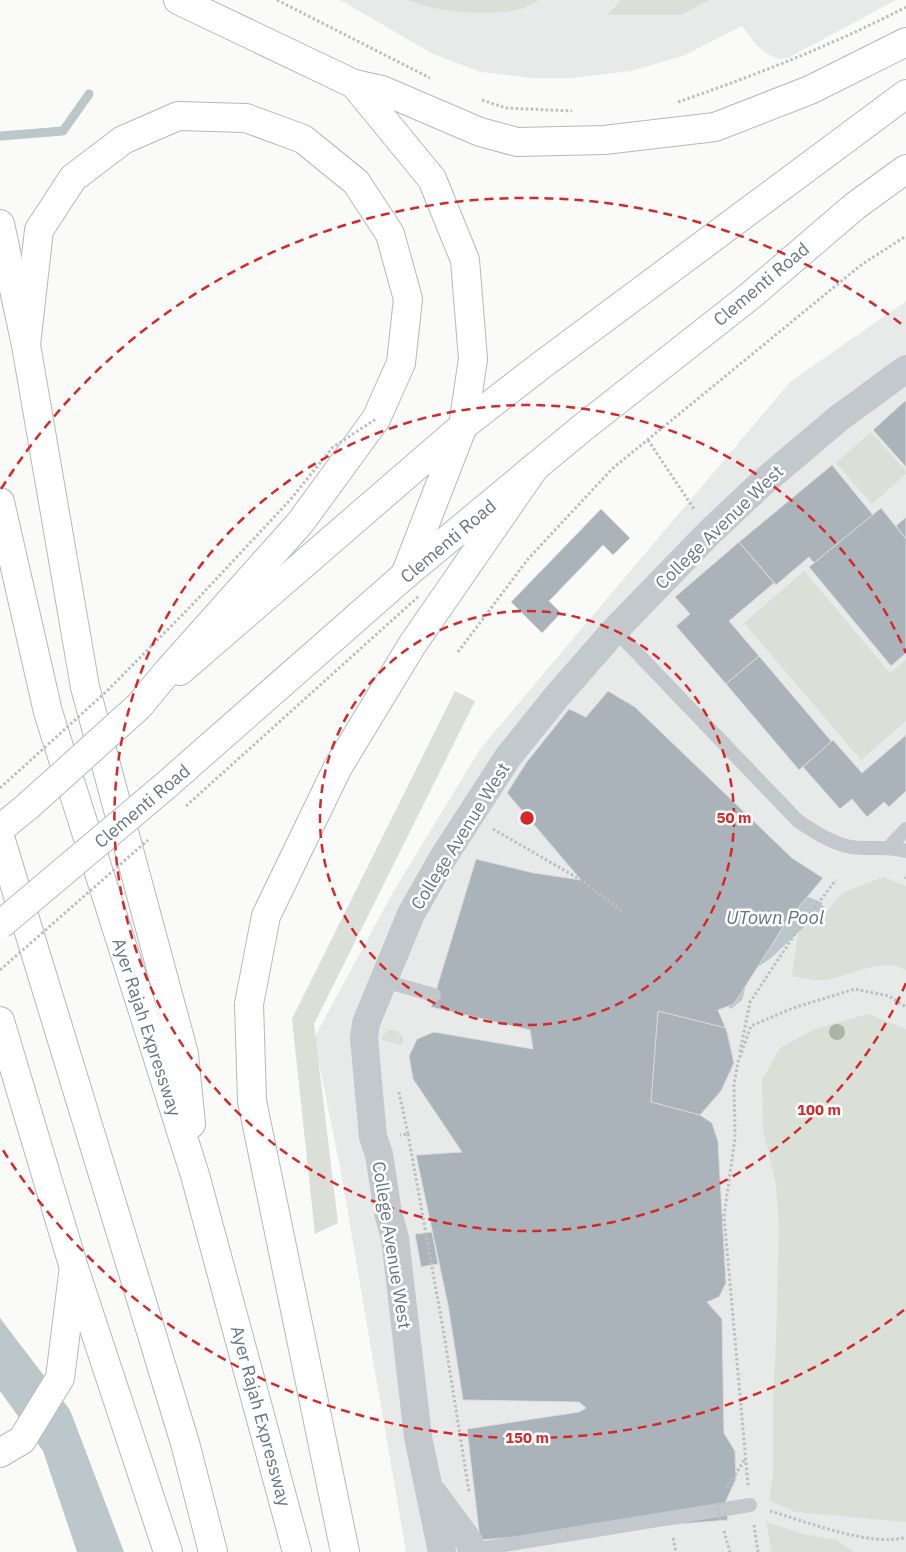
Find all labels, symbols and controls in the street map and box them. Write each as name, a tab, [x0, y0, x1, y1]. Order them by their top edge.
street label: Clementi Road	[708, 237, 814, 331]
street label: College Avenue West	[650, 460, 788, 594]
street label: Clementi Road	[395, 494, 501, 588]
street label: College Avenue West	[405, 758, 515, 914]
street label: Clementi Road	[89, 759, 195, 853]
text: 50 m	[717, 808, 751, 827]
centre of rings	[518, 809, 536, 827]
water label: UTown Pool	[726, 905, 824, 929]
street label: Ayer Rajah Expressway	[107, 935, 187, 1119]
text: 100 m	[797, 1100, 841, 1119]
street label: College Avenue West	[367, 1160, 417, 1330]
street label: Ayer Rajah Expressway	[226, 1323, 296, 1509]
text: 150 m	[505, 1428, 549, 1447]

